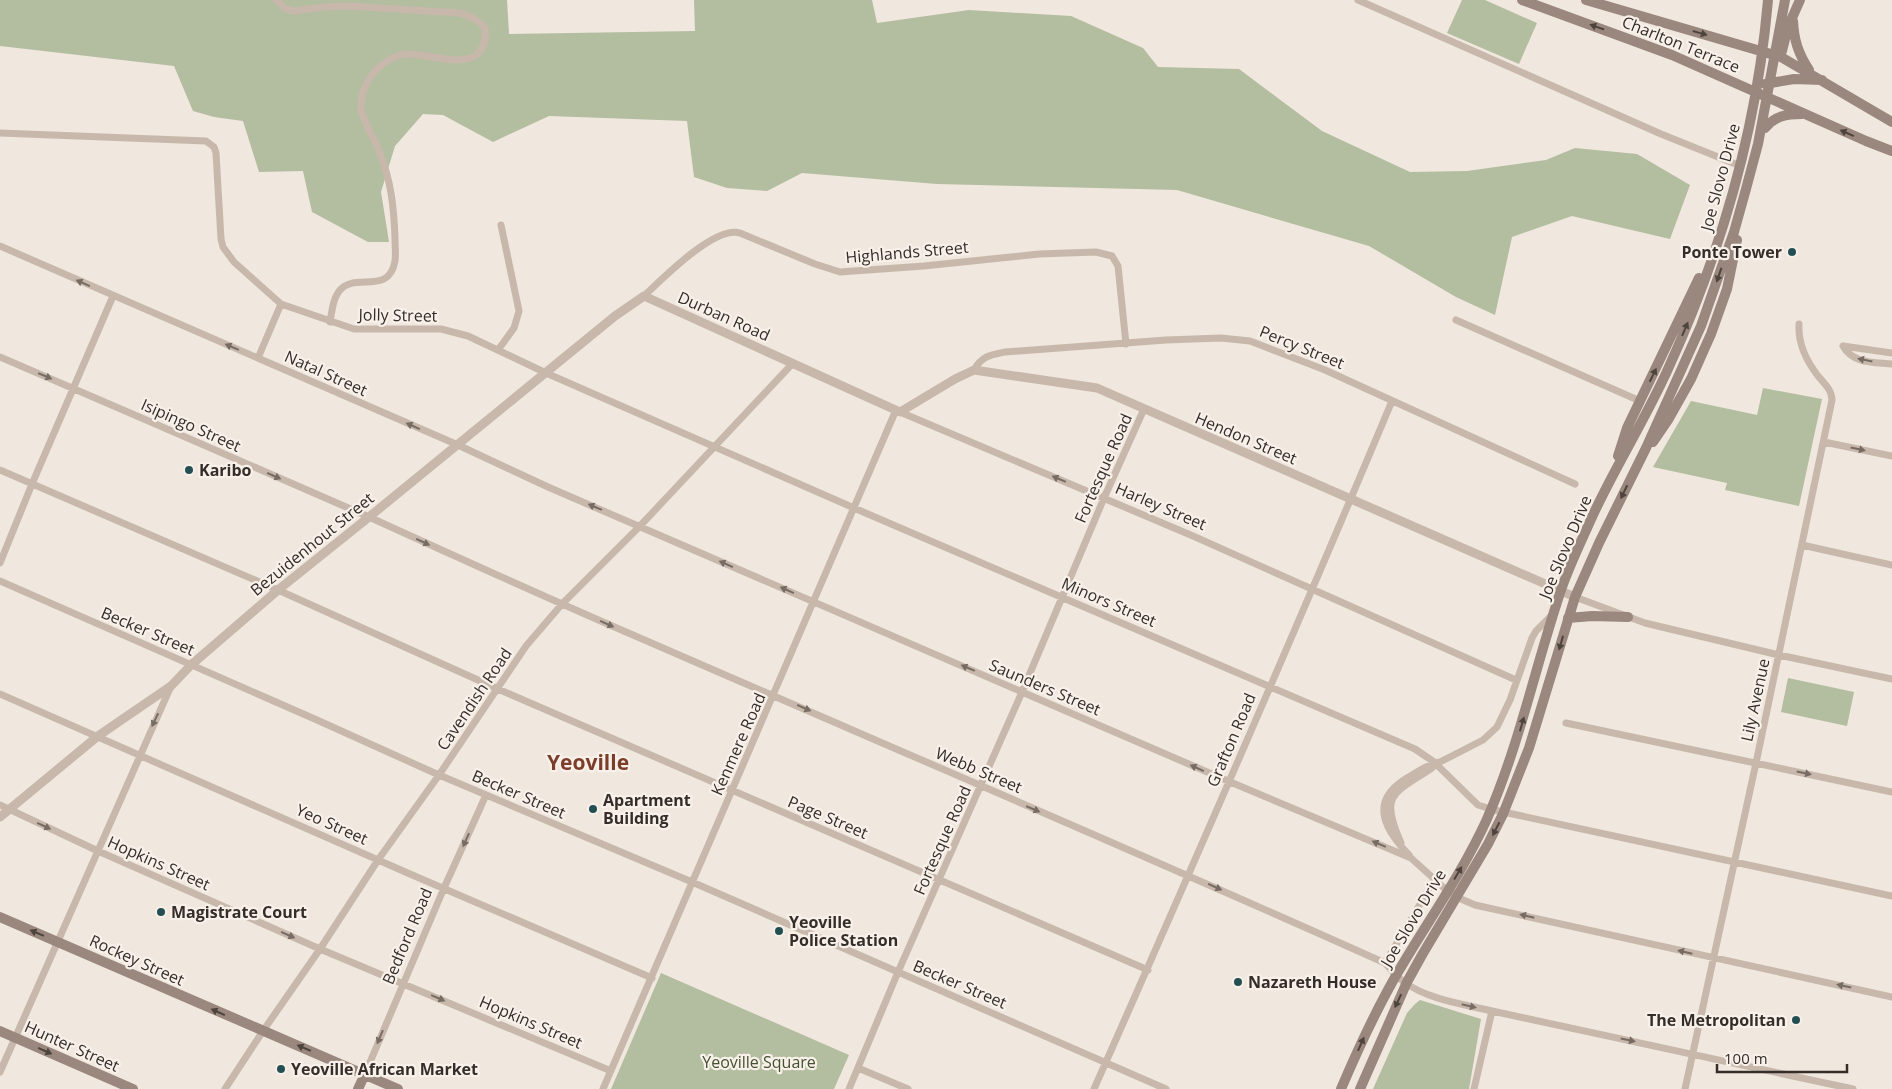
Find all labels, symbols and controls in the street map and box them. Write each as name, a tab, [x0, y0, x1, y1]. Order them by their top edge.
street label: Charlton Terrace	[1619, 10, 1743, 78]
one-way arrow	[1589, 23, 1604, 30]
one-way arrow	[1693, 30, 1708, 38]
street label: Joe Slovo Drive	[1695, 121, 1745, 235]
one-way arrow	[1840, 128, 1854, 136]
street label: Highlands Street	[845, 236, 970, 268]
place label: Ponte Tower	[1681, 241, 1782, 263]
marker: Ponte Tower	[1786, 246, 1798, 258]
one-way arrow	[1715, 267, 1723, 282]
one-way arrow	[76, 278, 90, 286]
street label: Durban Road	[674, 286, 774, 346]
street label: Jolly Street	[356, 303, 438, 327]
street label: Percy Street	[1256, 320, 1348, 374]
one-way arrow	[1682, 321, 1690, 336]
one-way arrow	[224, 343, 239, 351]
street label: Natal Street	[281, 345, 371, 401]
one-way arrow	[1856, 356, 1872, 364]
one-way arrow	[1649, 368, 1657, 382]
one-way arrow	[38, 373, 52, 381]
street label: Isipingo Street	[138, 393, 245, 457]
street label: Hendon Street	[1192, 407, 1301, 469]
street label: Fortesque Road	[1069, 410, 1137, 526]
one-way arrow	[406, 421, 420, 429]
one-way arrow	[1851, 445, 1867, 453]
place label: Karibo	[199, 459, 252, 481]
marker: Karibo	[183, 464, 195, 476]
one-way arrow	[267, 472, 281, 480]
one-way arrow	[1052, 475, 1066, 483]
street label: Harley Street	[1112, 477, 1210, 535]
one-way arrow	[1620, 485, 1628, 499]
street label: Bezuidenhout Street	[246, 487, 379, 601]
street label: Joe Slovo Drive	[1533, 492, 1597, 604]
one-way arrow	[588, 503, 603, 510]
one-way arrow	[416, 538, 430, 546]
one-way arrow	[719, 559, 733, 567]
street label: Minors Street	[1058, 572, 1160, 632]
one-way arrow	[780, 586, 794, 594]
street label: Becker Street	[98, 601, 198, 661]
one-way arrow	[600, 620, 614, 628]
one-way arrow	[1556, 636, 1564, 651]
street label: Cavendish Road	[432, 643, 516, 755]
street label: Saunders Street	[986, 654, 1104, 721]
street label: Lily Avenue	[1735, 656, 1775, 744]
one-way arrow	[961, 664, 975, 672]
street label: Kenmere Road	[706, 689, 770, 799]
street label: Grafton Road	[1201, 690, 1261, 790]
one-way arrow	[797, 705, 811, 713]
one-way arrow	[151, 713, 159, 727]
one-way arrow	[1518, 716, 1526, 731]
street label: Webb Street	[932, 742, 1026, 798]
district label: Yeoville	[547, 748, 629, 776]
one-way arrow	[1190, 763, 1204, 771]
street label: Becker Street	[469, 764, 569, 824]
one-way arrow	[1796, 769, 1812, 777]
street label: Fortesque Road	[908, 782, 976, 898]
place label: Apartment Building	[603, 789, 691, 829]
street label: Page Street	[785, 790, 872, 844]
street label: Yeo Street	[293, 798, 372, 850]
marker: Apartment Building	[587, 803, 599, 815]
one-way arrow	[1026, 805, 1040, 813]
one-way arrow	[37, 822, 51, 830]
one-way arrow	[1492, 822, 1500, 836]
street label: Hopkins Street	[104, 831, 214, 896]
one-way arrow	[462, 833, 470, 847]
one-way arrow	[1372, 840, 1387, 848]
street label: Joe Slovo Drive	[1374, 865, 1451, 973]
one-way arrow	[1453, 866, 1462, 879]
one-way arrow	[1208, 883, 1222, 891]
street label: Bedford Road	[377, 884, 437, 988]
place label: Magistrate Court	[171, 901, 307, 923]
marker: Magistrate Court	[155, 906, 167, 918]
place label: Yeoville Police Station	[789, 911, 898, 951]
one-way arrow	[1519, 912, 1534, 920]
marker: Yeoville Police Station	[773, 925, 785, 937]
one-way arrow	[30, 928, 44, 936]
street label: Rockey Street	[86, 929, 188, 991]
one-way arrow	[281, 932, 295, 940]
one-way arrow	[1678, 948, 1693, 956]
street label: Becker Street	[910, 954, 1010, 1014]
place label: Nazareth House	[1248, 971, 1377, 993]
marker: Nazareth House	[1232, 976, 1244, 988]
one-way arrow	[1837, 982, 1852, 990]
street label: Hopkins Street	[476, 990, 586, 1054]
one-way arrow	[431, 994, 446, 1002]
one-way arrow	[1394, 994, 1402, 1008]
one-way arrow	[1462, 1002, 1477, 1010]
one-way arrow	[211, 1007, 225, 1015]
place label: The Metropolitan	[1647, 1009, 1786, 1031]
marker: The Metropolitan	[1790, 1014, 1802, 1026]
street label: Hunter Street	[21, 1015, 123, 1077]
one-way arrow	[376, 1030, 384, 1044]
one-way arrow	[1620, 1036, 1636, 1044]
one-way arrow	[1357, 1037, 1365, 1051]
scale bar	[1717, 1042, 1847, 1074]
one-way arrow	[297, 1044, 311, 1052]
one-way arrow	[38, 1047, 52, 1055]
text: 100 m	[1724, 1048, 1768, 1068]
park label: Yeoville Square	[702, 1051, 816, 1073]
place label: Yeoville African Market	[291, 1058, 478, 1080]
marker: Yeoville African Market	[275, 1063, 287, 1075]

